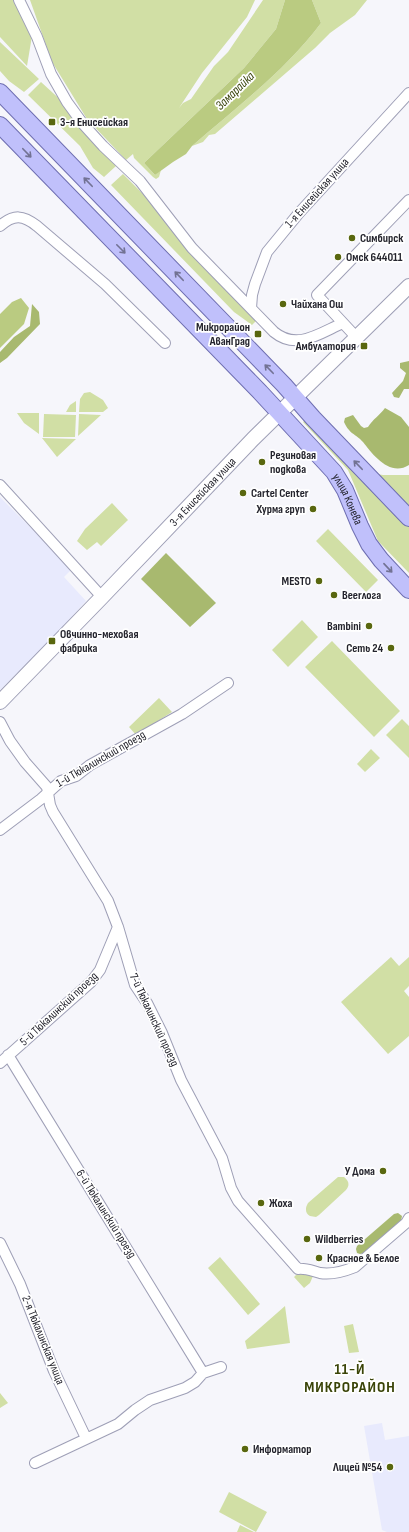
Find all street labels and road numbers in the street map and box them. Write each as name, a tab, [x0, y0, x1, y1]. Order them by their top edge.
street label: 1-я Енисейская улица	[282, 155, 353, 231]
street label: 3-я Енисейская улица	[166, 454, 239, 529]
street label: улица Конева	[329, 470, 366, 527]
street label: 1-й Тюкалинский проезд	[54, 727, 148, 791]
street label: 5-й Тюкалинский проезд	[17, 969, 101, 1049]
street label: 7-й Тюкалинский проезд	[126, 971, 182, 1069]
street label: 6-й Тюкалинский проезд	[73, 1167, 139, 1261]
street label: 2-я Тюкалинская улица	[18, 1293, 68, 1387]

